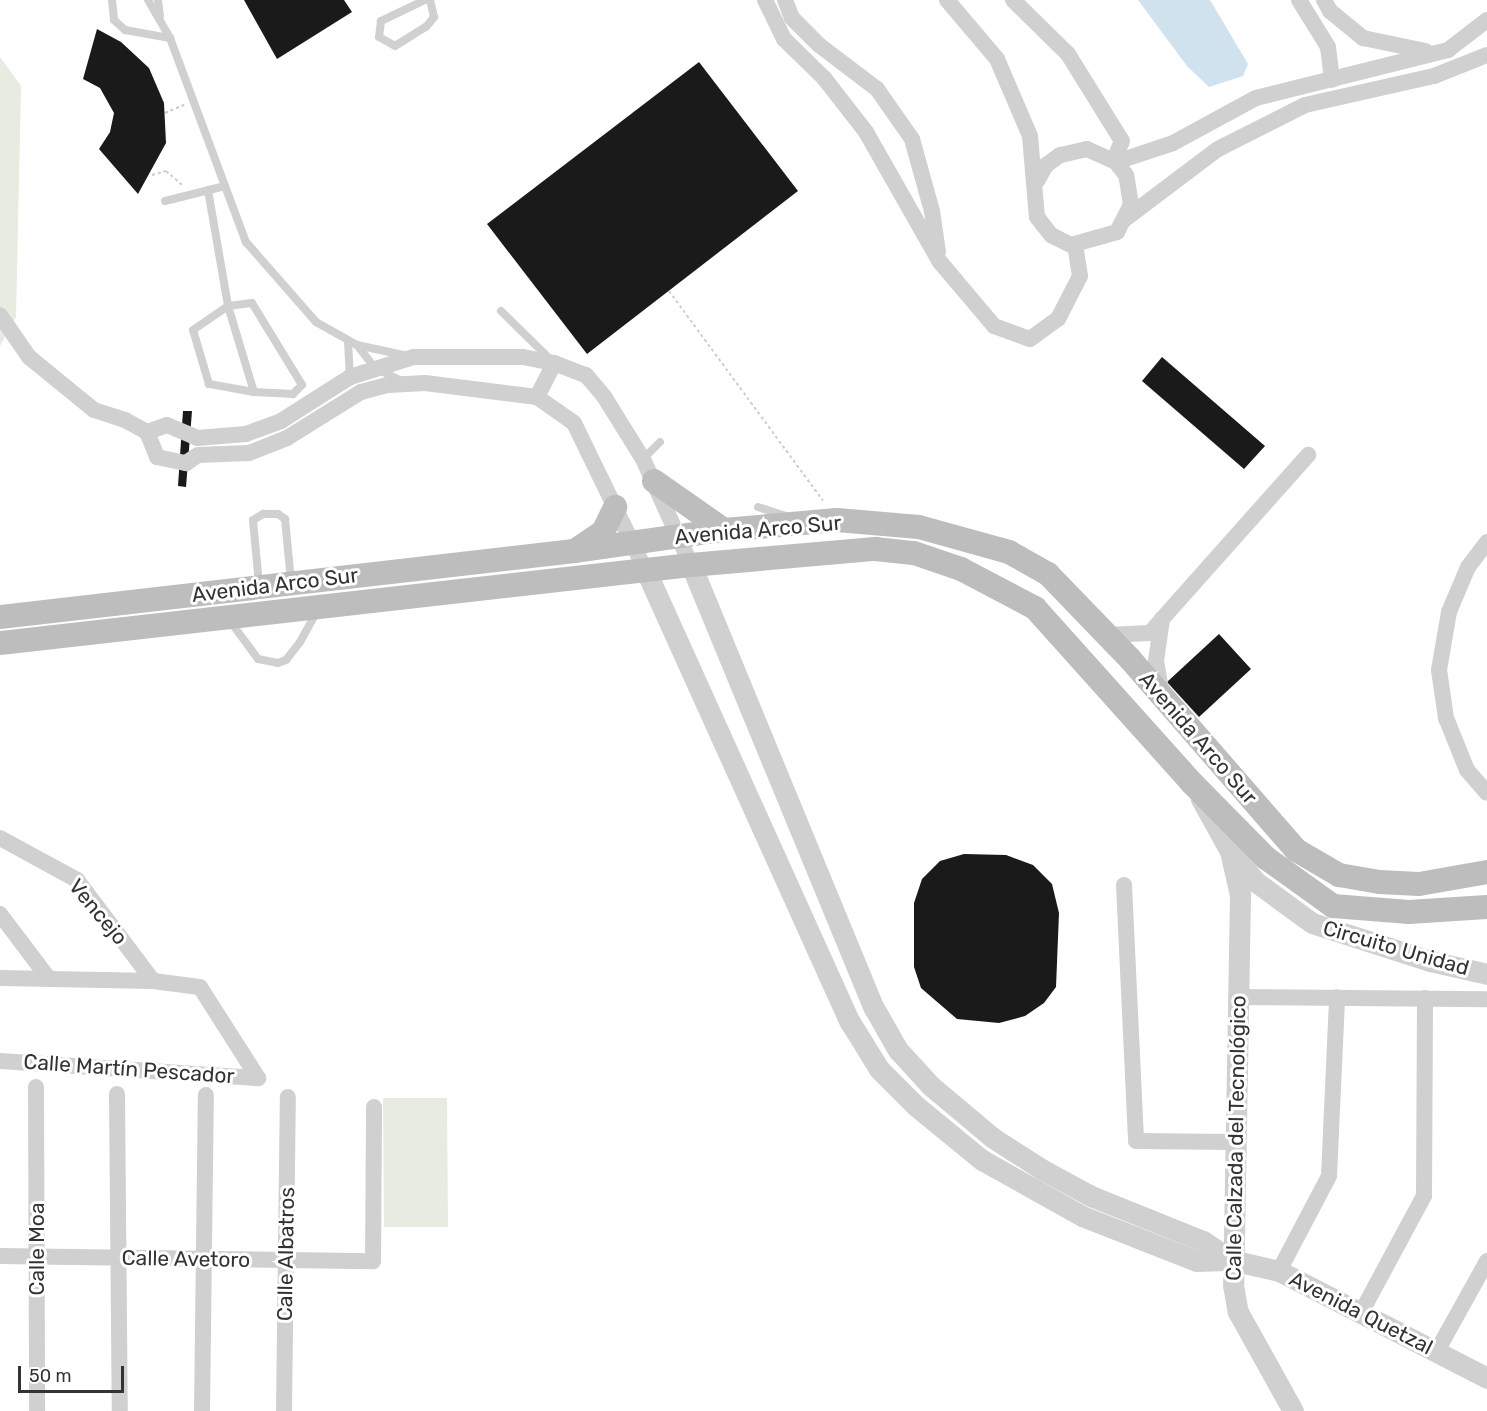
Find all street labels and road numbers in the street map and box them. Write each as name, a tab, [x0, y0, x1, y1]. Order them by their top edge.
street label: Avenida Arco Sur	[673, 510, 843, 550]
street label: Avenida Arco Sur	[190, 562, 360, 608]
street label: Avenida Arco Sur	[1133, 666, 1263, 810]
street label: Vencejo	[63, 874, 133, 950]
street label: Circuito Unidad	[1320, 915, 1472, 981]
street label: Calle Calzada del Tecnológico	[1221, 995, 1251, 1281]
street label: Calle Martín Pescador	[23, 1049, 235, 1089]
street label: Calle Albatros	[272, 1186, 300, 1322]
street label: Calle Moa	[24, 1202, 50, 1296]
street label: Calle Avetoro	[121, 1245, 251, 1273]
street label: Avenida Quetzal	[1285, 1266, 1437, 1360]

